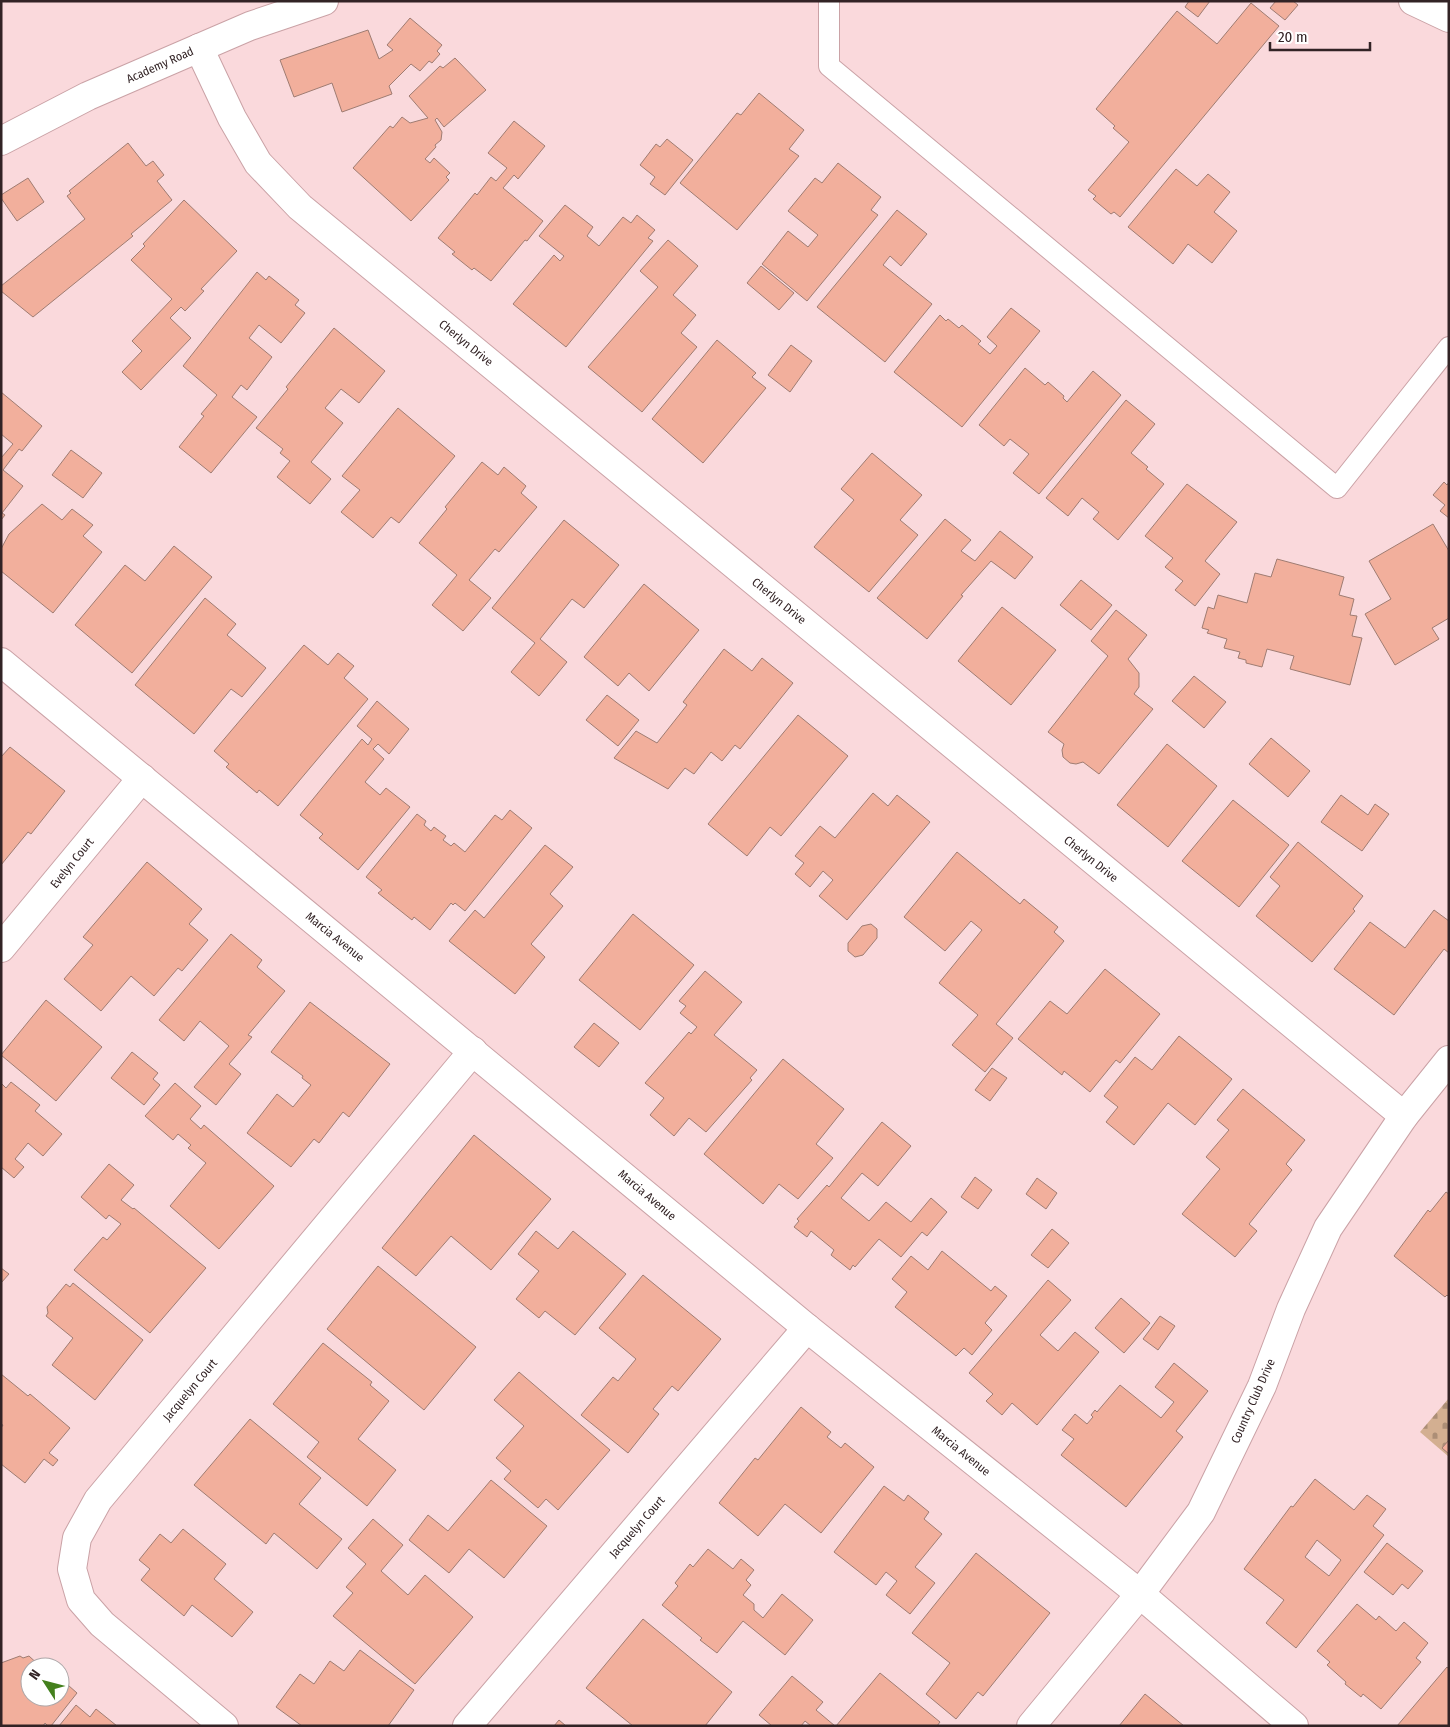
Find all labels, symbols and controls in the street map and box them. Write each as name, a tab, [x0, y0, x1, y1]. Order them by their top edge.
scale bar	[1270, 20, 1370, 52]
text: 20 m	[1278, 28, 1308, 46]
street label: Academy Road	[124, 44, 196, 86]
street label: Cherlyn Drive	[436, 317, 496, 369]
street label: Cherlyn Drive	[749, 575, 809, 627]
street label: Cherlyn Drive	[1061, 833, 1121, 885]
street label: Evelyn Court	[47, 835, 97, 891]
street label: Marcia Avenue	[303, 909, 367, 965]
street label: Marcia Avenue	[615, 1167, 679, 1223]
street label: Jacquelyn Court	[160, 1356, 220, 1424]
street label: Country Club Drive	[1228, 1356, 1278, 1445]
street label: Marcia Avenue	[929, 1423, 993, 1479]
street label: Jacquelyn Court	[607, 1493, 668, 1561]
north arrow	[20, 1657, 70, 1707]
text: N	[26, 1666, 44, 1683]

